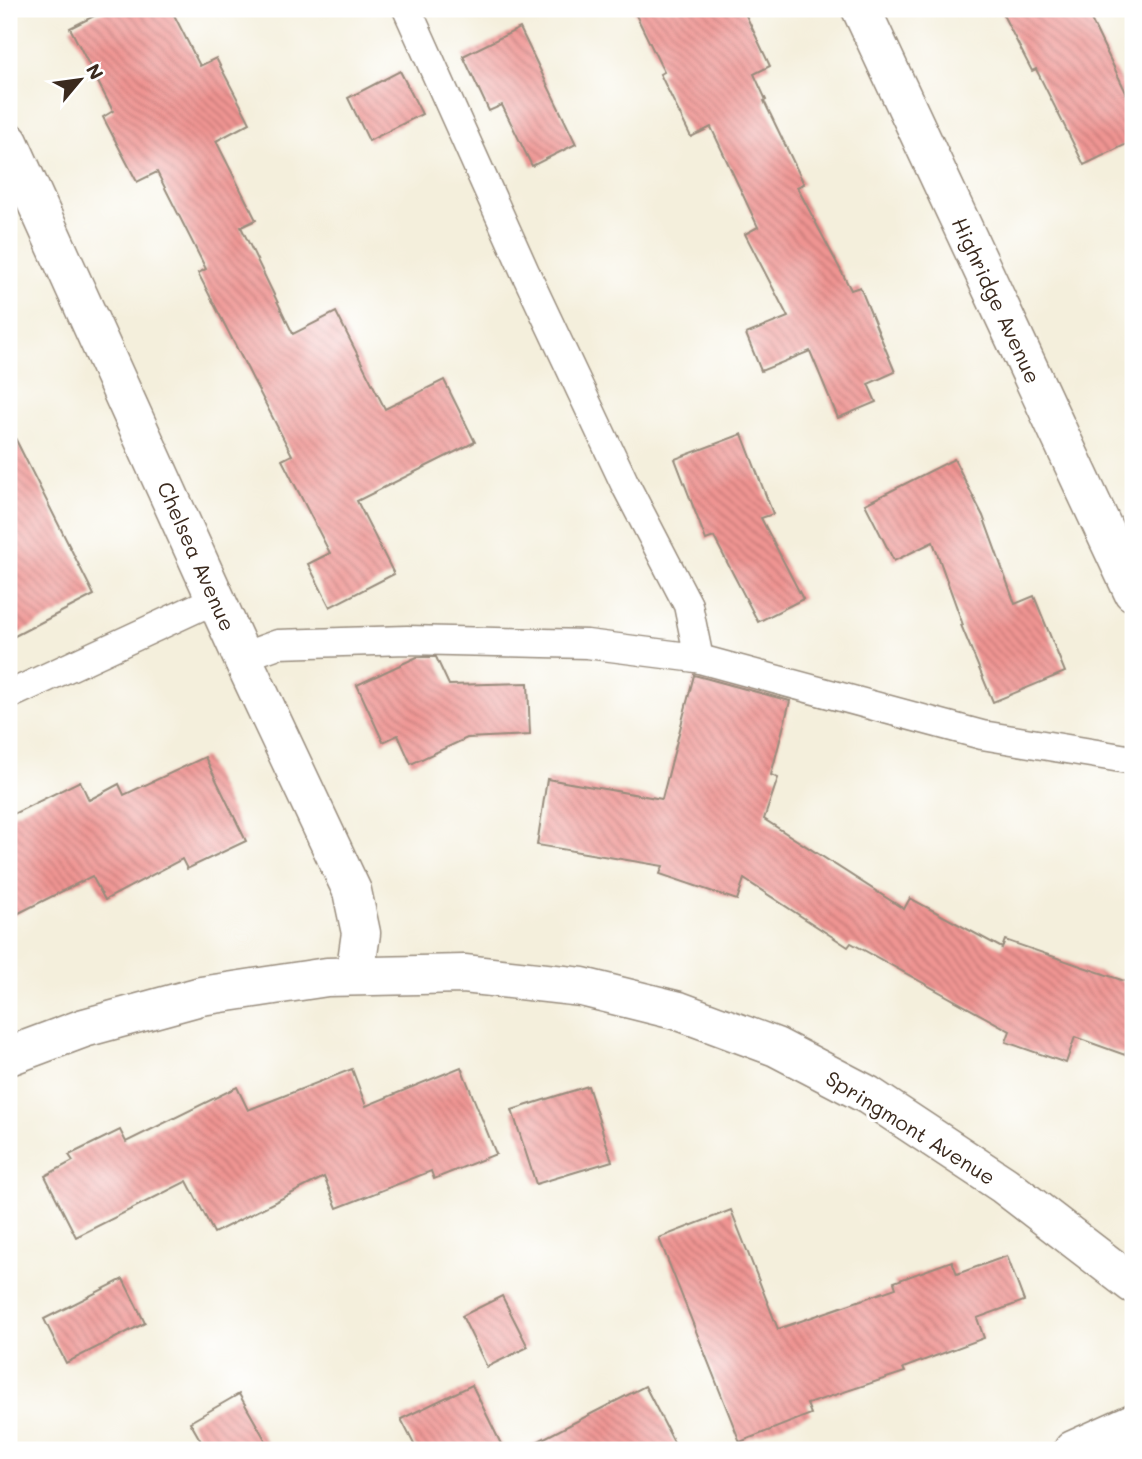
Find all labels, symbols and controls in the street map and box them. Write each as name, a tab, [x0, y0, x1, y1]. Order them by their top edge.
north arrow	[46, 46, 116, 116]
text: N	[81, 59, 110, 84]
street label: Highridge Avenue	[947, 213, 1047, 387]
street label: Chelsea Avenue	[152, 477, 242, 635]
street label: Springmont Avenue	[821, 1064, 1001, 1190]

